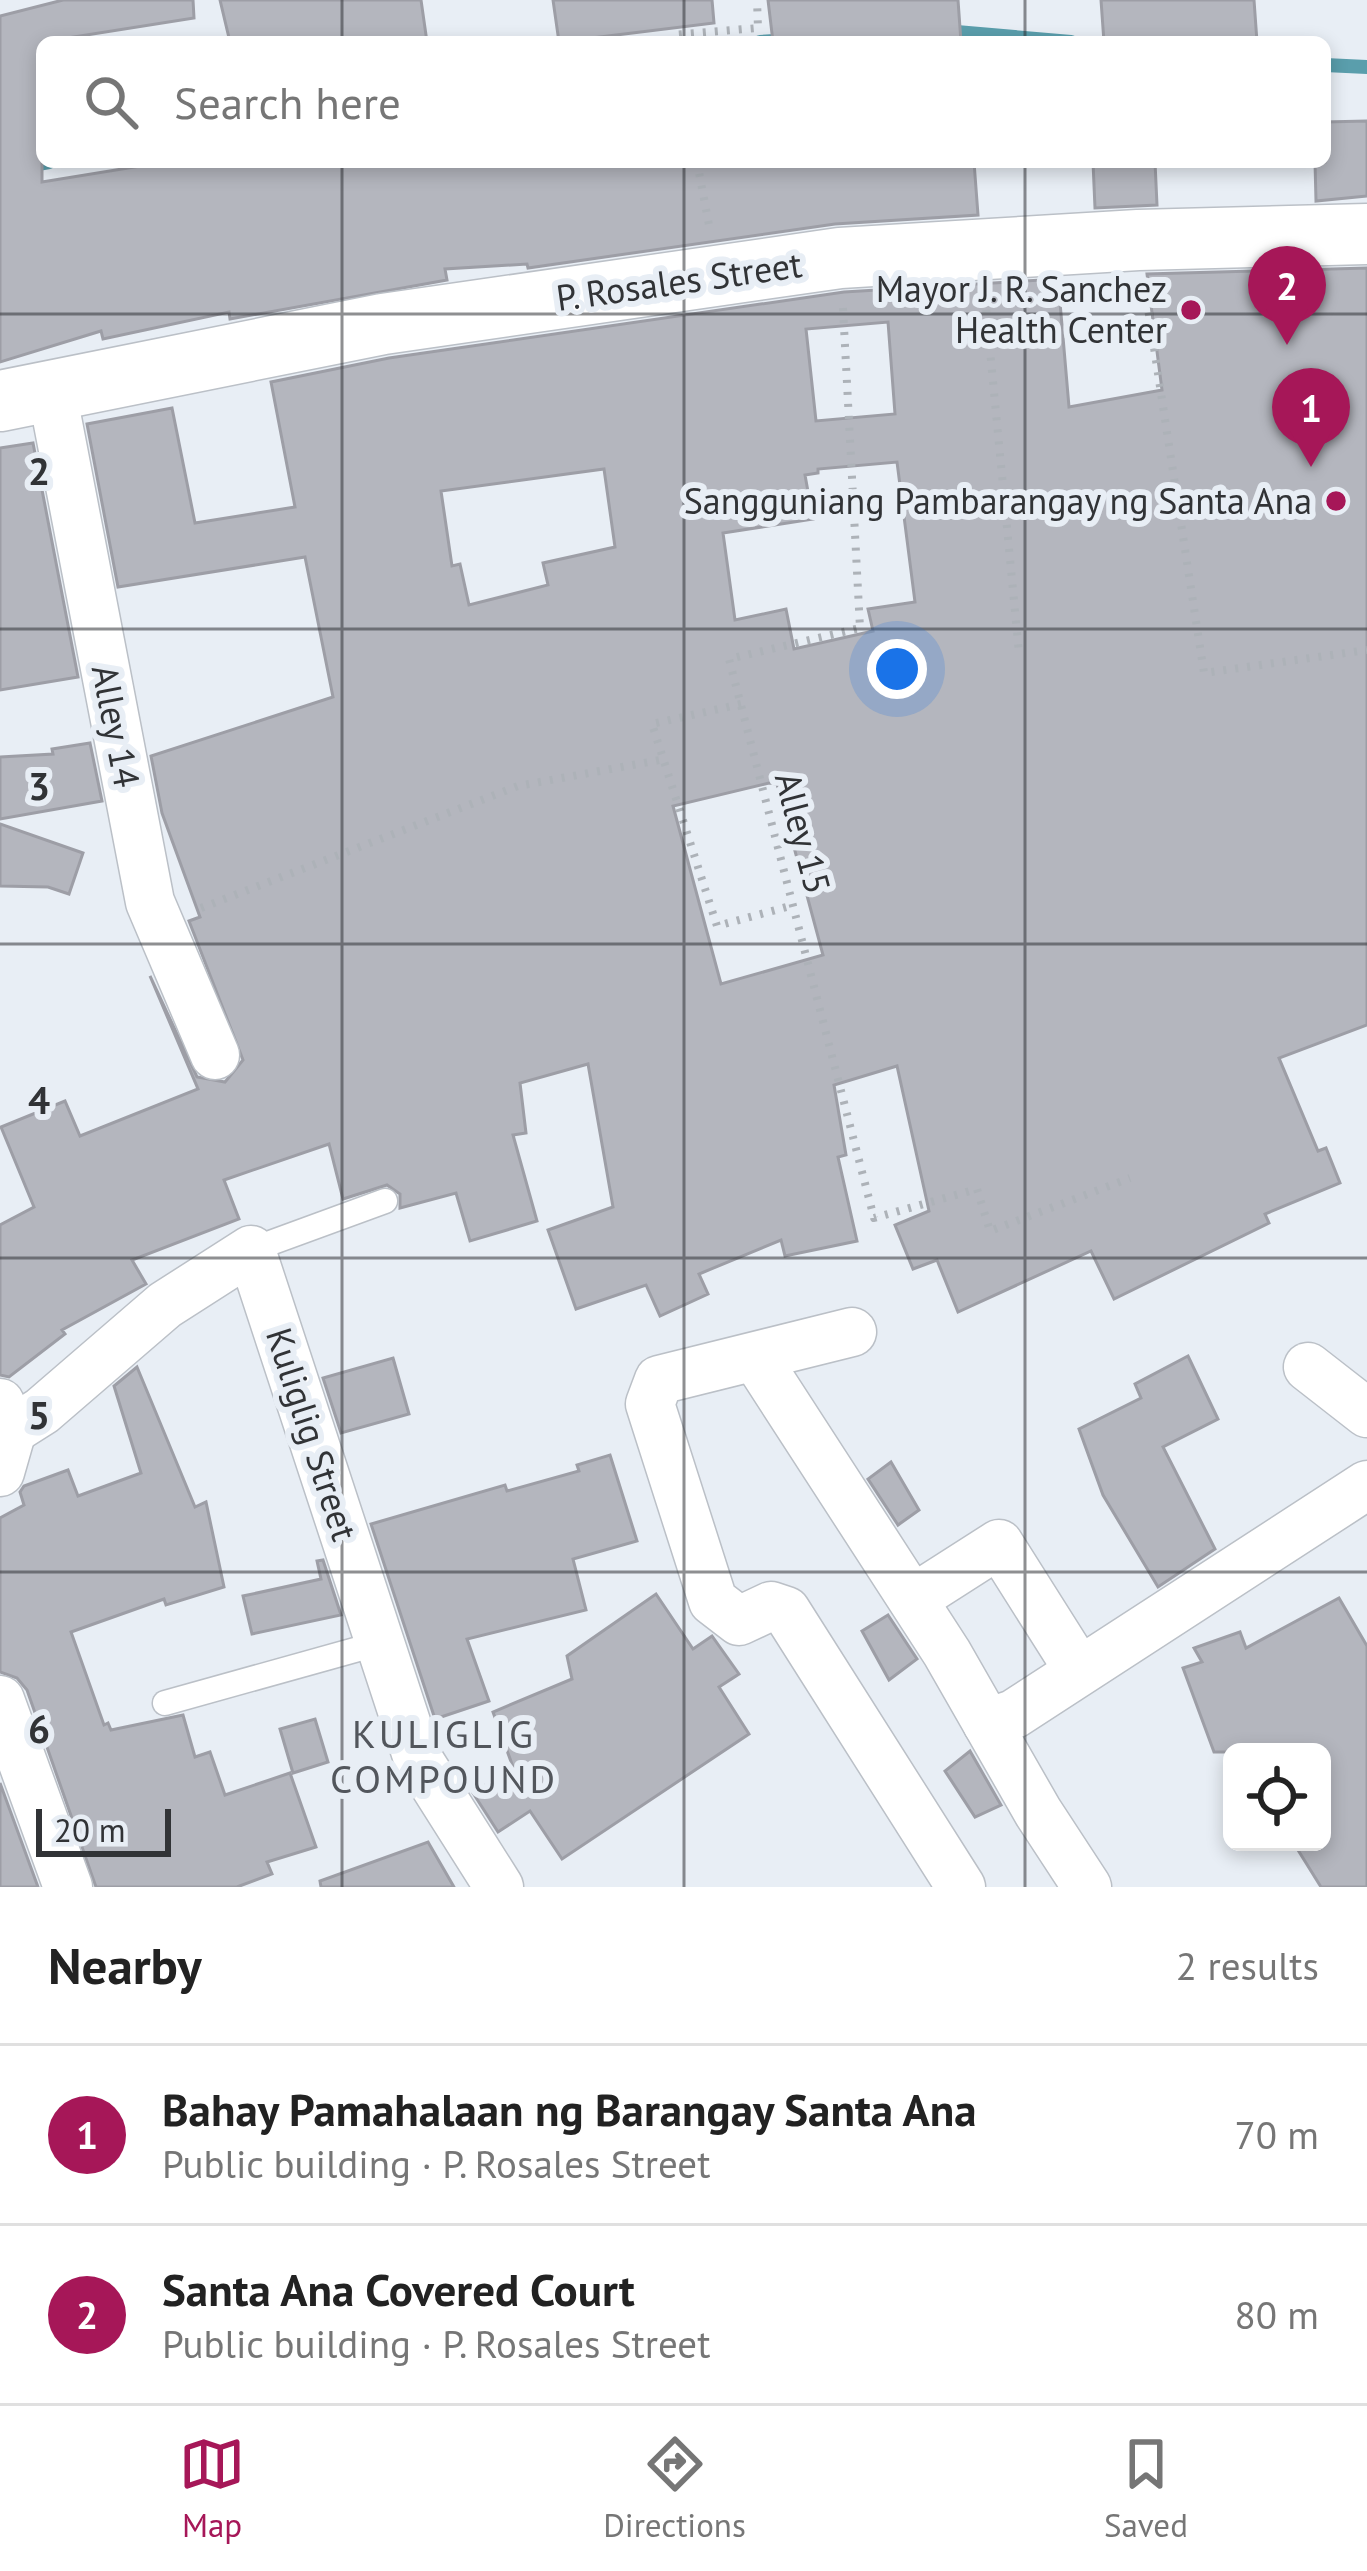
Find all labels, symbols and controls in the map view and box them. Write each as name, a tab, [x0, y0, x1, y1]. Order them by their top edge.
search box	[36, 36, 1331, 168]
icon: search	[78, 69, 144, 135]
text: Search here	[174, 73, 401, 131]
street label: P. Rosales Street	[553, 240, 805, 321]
pin: 2	[1248, 246, 1326, 345]
place label: Mayor J. R. Sanchez Health Center	[876, 265, 1167, 353]
marker: Mayor J. R. Sanchez Health Center	[1178, 297, 1204, 323]
pin: 1	[1272, 368, 1350, 467]
text: 2	[28, 445, 50, 496]
place label: Sangguniang Pambarangay ng Santa Ana	[684, 477, 1312, 524]
marker: Sangguniang Pambarangay ng Santa Ana	[1323, 488, 1349, 514]
your location	[867, 639, 927, 699]
street label: Alley 14	[82, 661, 151, 791]
text: 3	[28, 760, 50, 811]
street label: Alley 15	[765, 767, 842, 899]
text: 4	[28, 1074, 50, 1125]
street label: Kuliglig Street	[256, 1322, 369, 1546]
text: 5	[28, 1389, 50, 1440]
text: 6	[28, 1703, 50, 1754]
district label: KULIGLIG COMPOUND	[330, 1708, 558, 1804]
map controls	[1223, 1743, 1331, 1851]
button: locate	[1223, 1743, 1331, 1851]
scale bar	[36, 1803, 171, 1856]
text: 20 m	[54, 1808, 126, 1851]
text: Nearby	[48, 1932, 202, 1998]
text: 2 results	[1176, 1940, 1319, 1991]
text: Bahay Pamahalaan ng Barangay Santa Ana	[162, 2080, 977, 2138]
text: 1	[76, 2109, 98, 2160]
text: 70 m	[1234, 2109, 1319, 2160]
text: Public building · P. Rosales Street	[162, 2138, 710, 2189]
text: Santa Ana Covered Court	[162, 2260, 635, 2318]
text: 2	[76, 2289, 98, 2340]
text: 80 m	[1234, 2289, 1319, 2340]
text: Public building · P. Rosales Street	[162, 2318, 710, 2369]
tab: Map	[179, 2431, 245, 2546]
tab: Directions	[603, 2431, 746, 2546]
tab: Saved	[1104, 2431, 1188, 2546]

